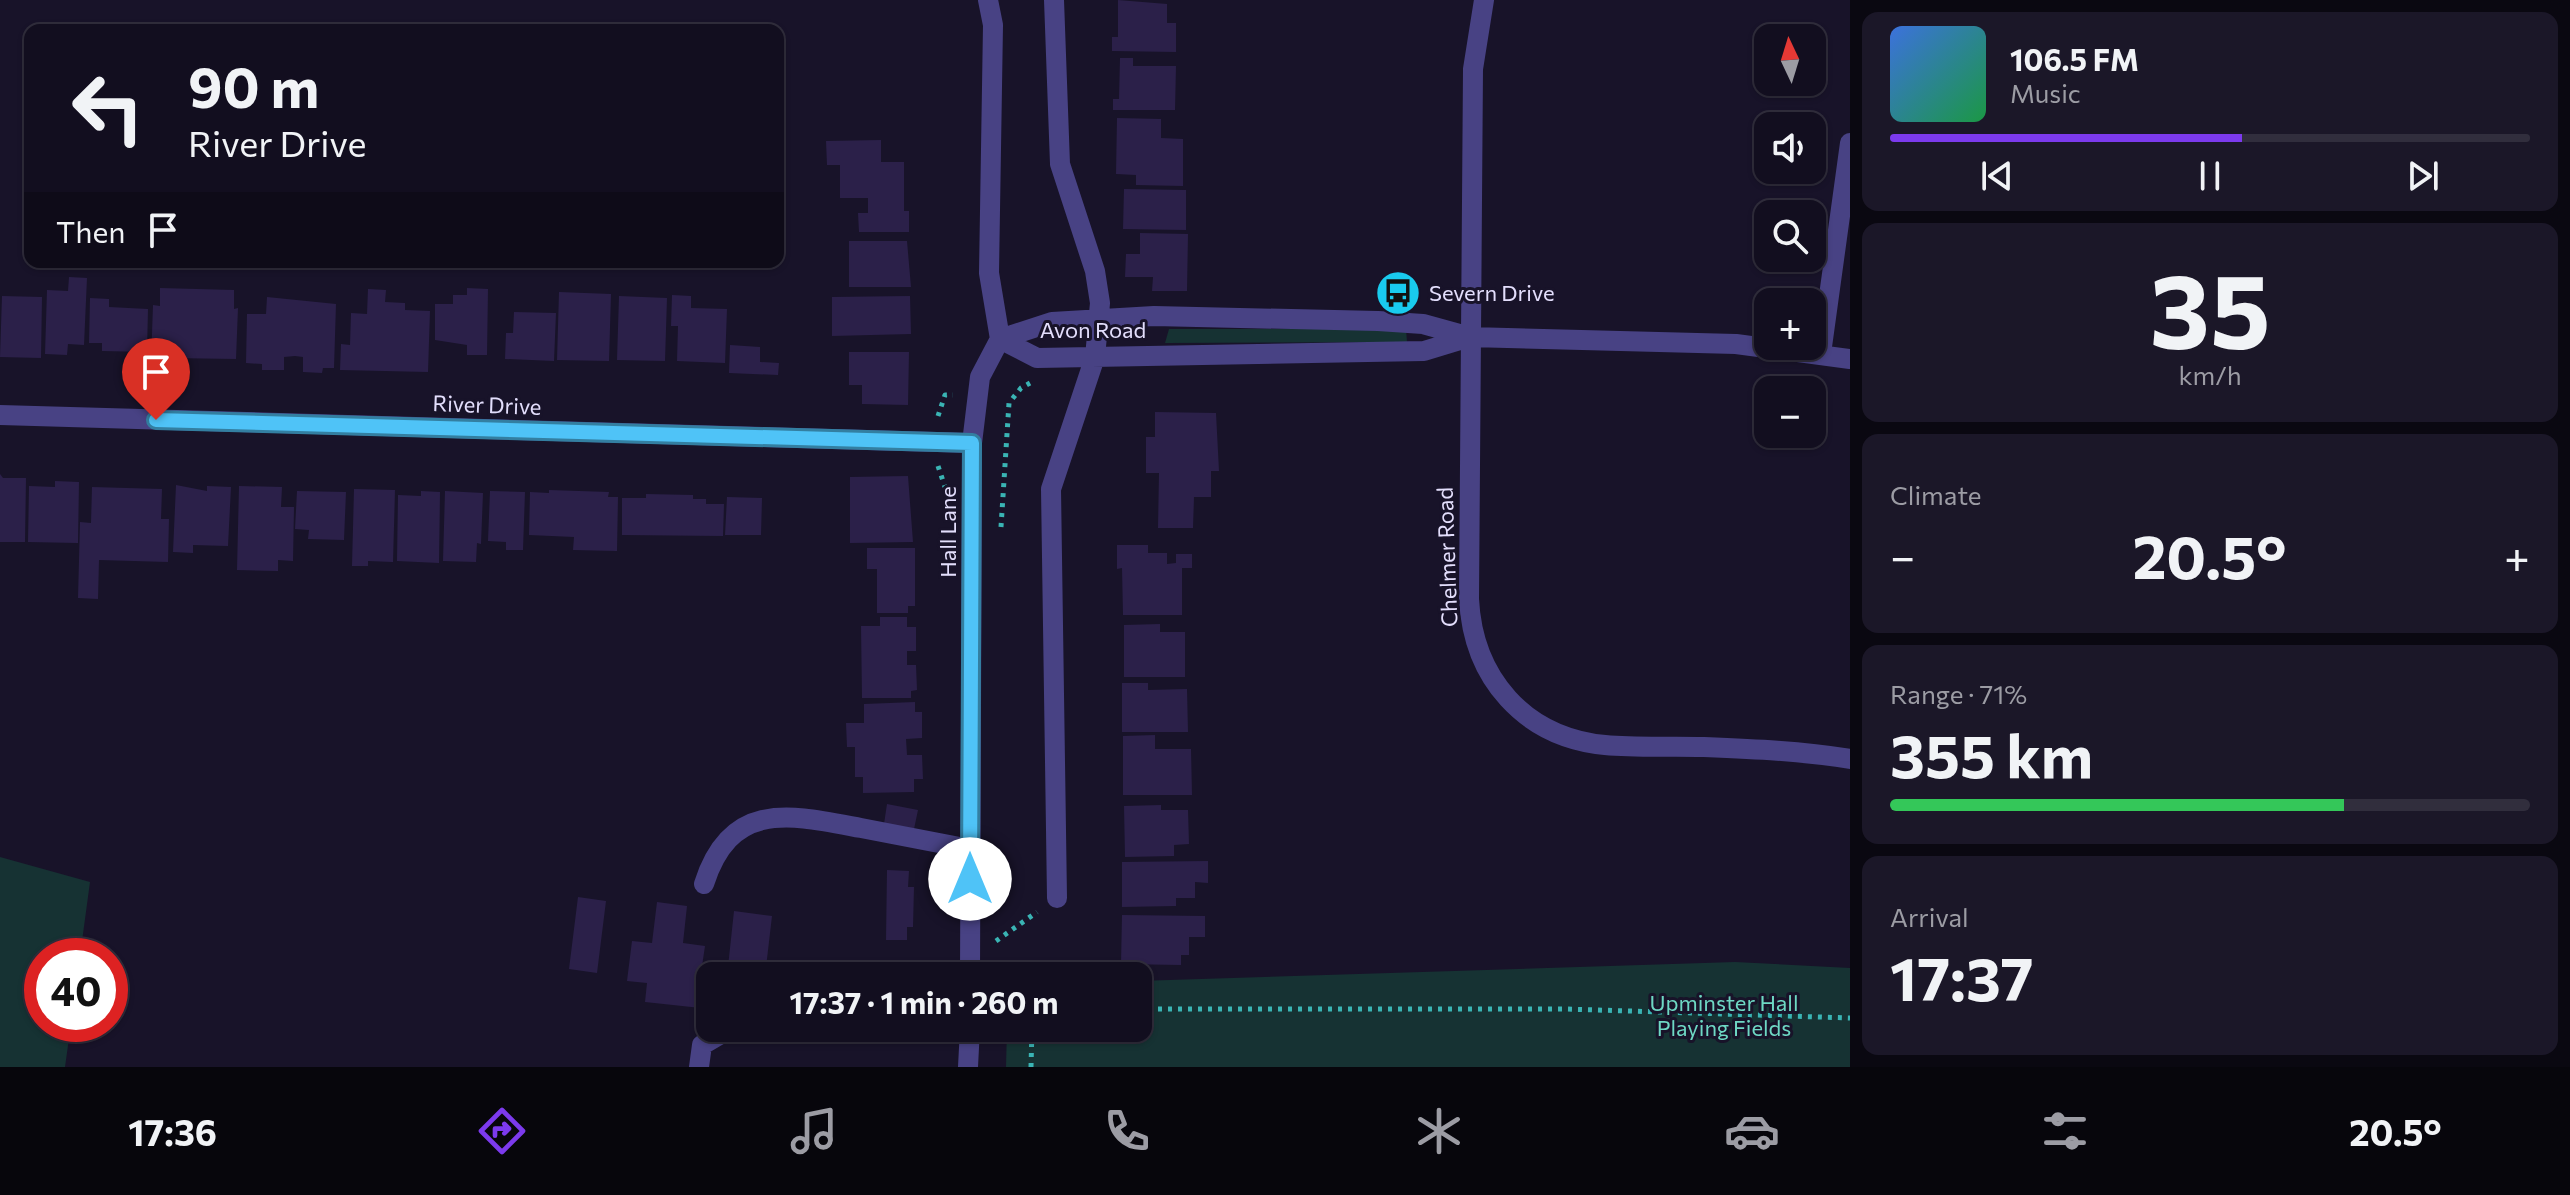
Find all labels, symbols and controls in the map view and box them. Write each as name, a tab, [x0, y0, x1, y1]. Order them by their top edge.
north arrow	[1754, 24, 1826, 96]
map controls	[1754, 24, 1826, 448]
text: 106.5 FM	[2010, 40, 2139, 77]
text: 90 m	[188, 51, 319, 120]
icon: left	[56, 56, 160, 160]
text: Music	[2010, 77, 2081, 108]
button: sound	[1754, 112, 1826, 184]
text: River Drive	[188, 120, 366, 164]
icon: previous	[1975, 154, 2019, 198]
icon: pause	[2188, 154, 2232, 198]
icon: next	[2401, 154, 2445, 198]
button: search	[1754, 200, 1826, 272]
icon: arrive	[141, 208, 185, 252]
text: Then	[56, 212, 125, 249]
text: 35	[2149, 243, 2271, 370]
bus stop icon: Severn Drive	[1374, 269, 1422, 317]
place label: Severn Drive	[1429, 279, 1554, 306]
button: +	[1754, 288, 1826, 360]
street label: Avon Road	[1040, 316, 1146, 343]
pin	[122, 338, 190, 420]
icon: arrive	[134, 350, 178, 394]
text: km/h	[2178, 359, 2242, 390]
button: −	[1754, 376, 1826, 448]
street label: River Drive	[432, 389, 542, 420]
text: Climate	[1890, 479, 1982, 510]
street label: Hall Lane	[934, 486, 961, 578]
street label: Chelmer Road	[1431, 487, 1462, 627]
text: 20.5°	[2133, 518, 2287, 591]
text: −	[1890, 528, 1915, 582]
text: +	[2504, 528, 2530, 582]
text: Range · 71%	[1890, 678, 2027, 709]
text: 355 km	[1890, 717, 2093, 790]
position arrow	[928, 837, 1012, 921]
text: Arrival	[1890, 901, 1969, 932]
speed limit sign: 40	[24, 938, 128, 1042]
text: 17:37	[1890, 940, 2033, 1013]
text: 17:37 · 1 min · 260 m	[790, 983, 1058, 1020]
park label: Upminster Hall Playing Fields	[1649, 989, 1799, 1041]
icon: directions	[474, 1103, 530, 1159]
icon: music	[786, 1103, 842, 1159]
icon: phone	[1099, 1103, 1155, 1159]
icon: climate	[1411, 1103, 1467, 1159]
icon: car	[1724, 1103, 1780, 1159]
icon: filters	[2037, 1103, 2093, 1159]
text: 17:36	[128, 1109, 217, 1153]
text: 20.5°	[2349, 1109, 2442, 1153]

